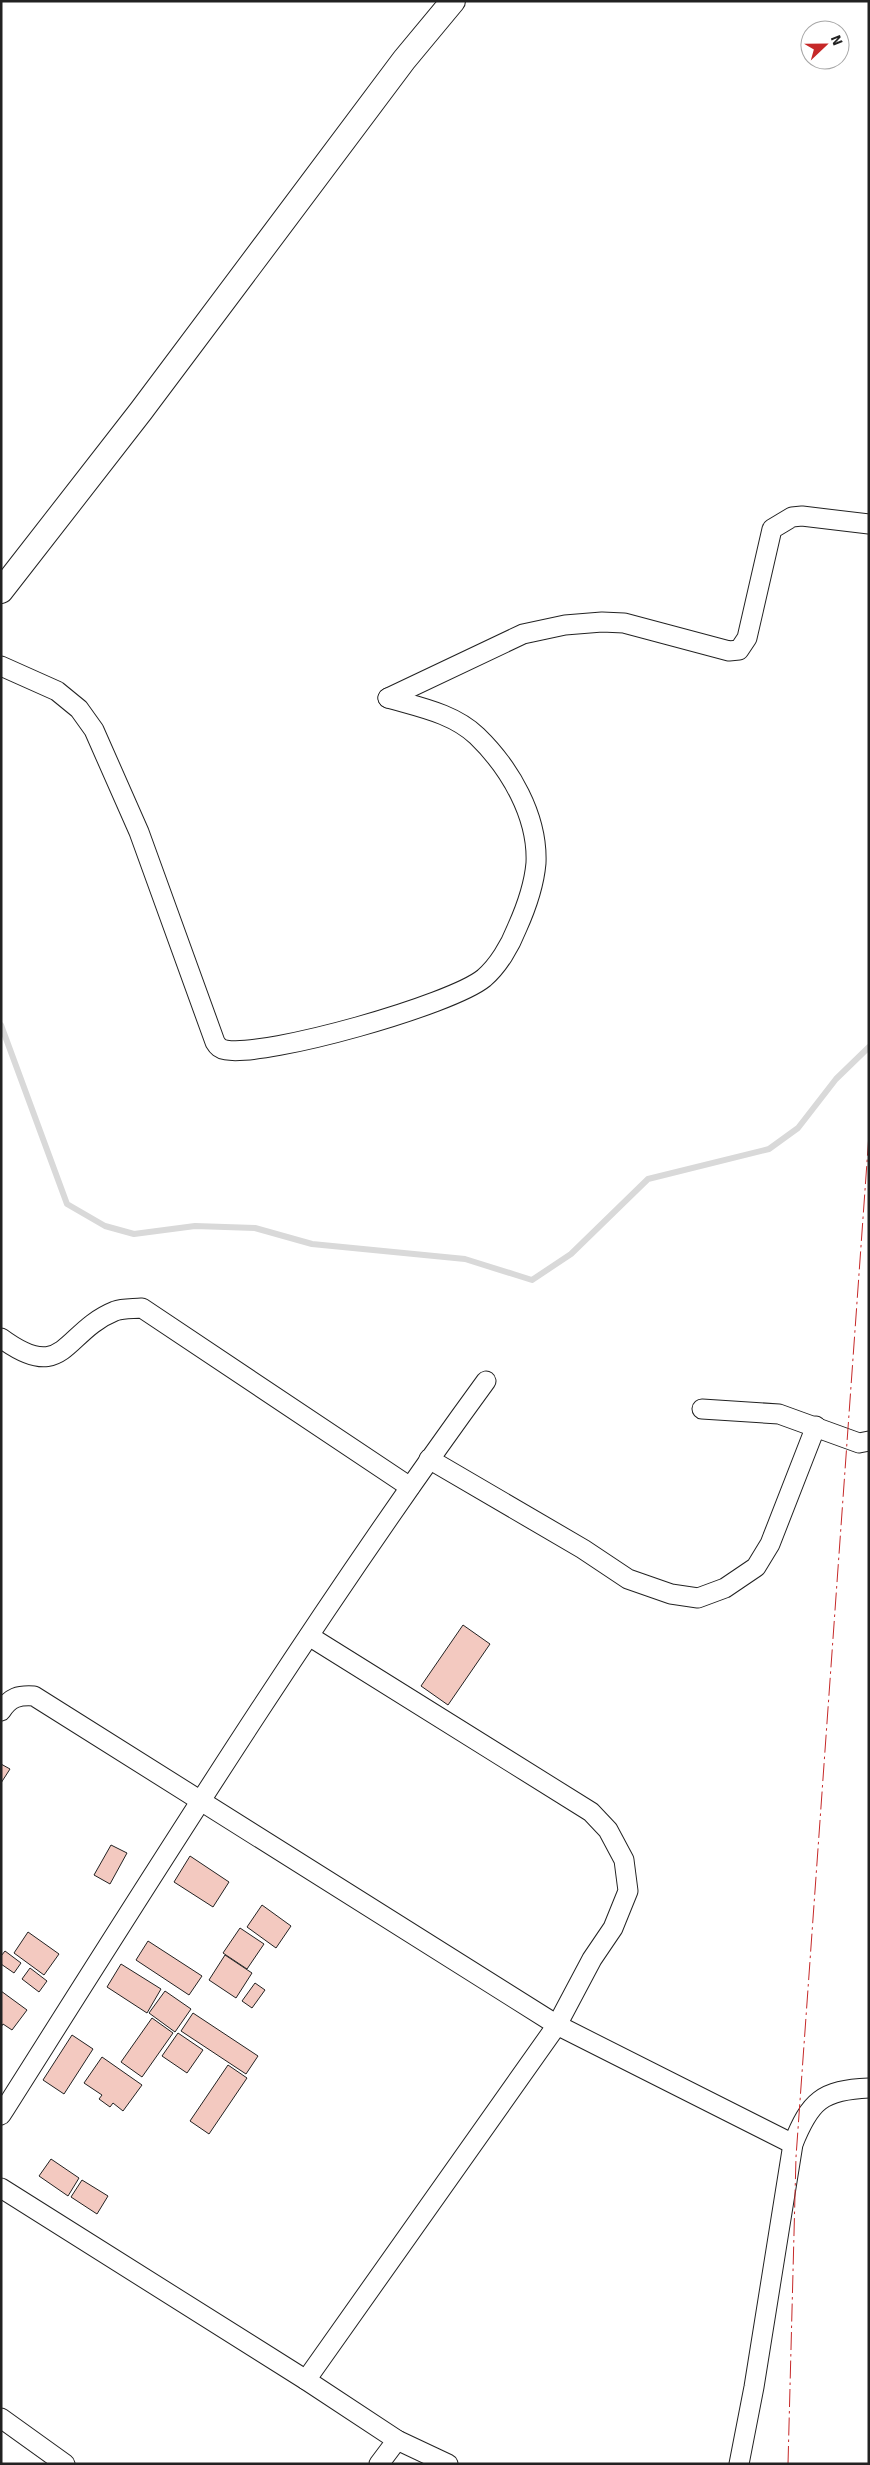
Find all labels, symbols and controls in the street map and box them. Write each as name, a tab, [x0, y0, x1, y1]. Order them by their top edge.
north arrow	[800, 20, 850, 70]
text: N	[827, 33, 846, 48]

